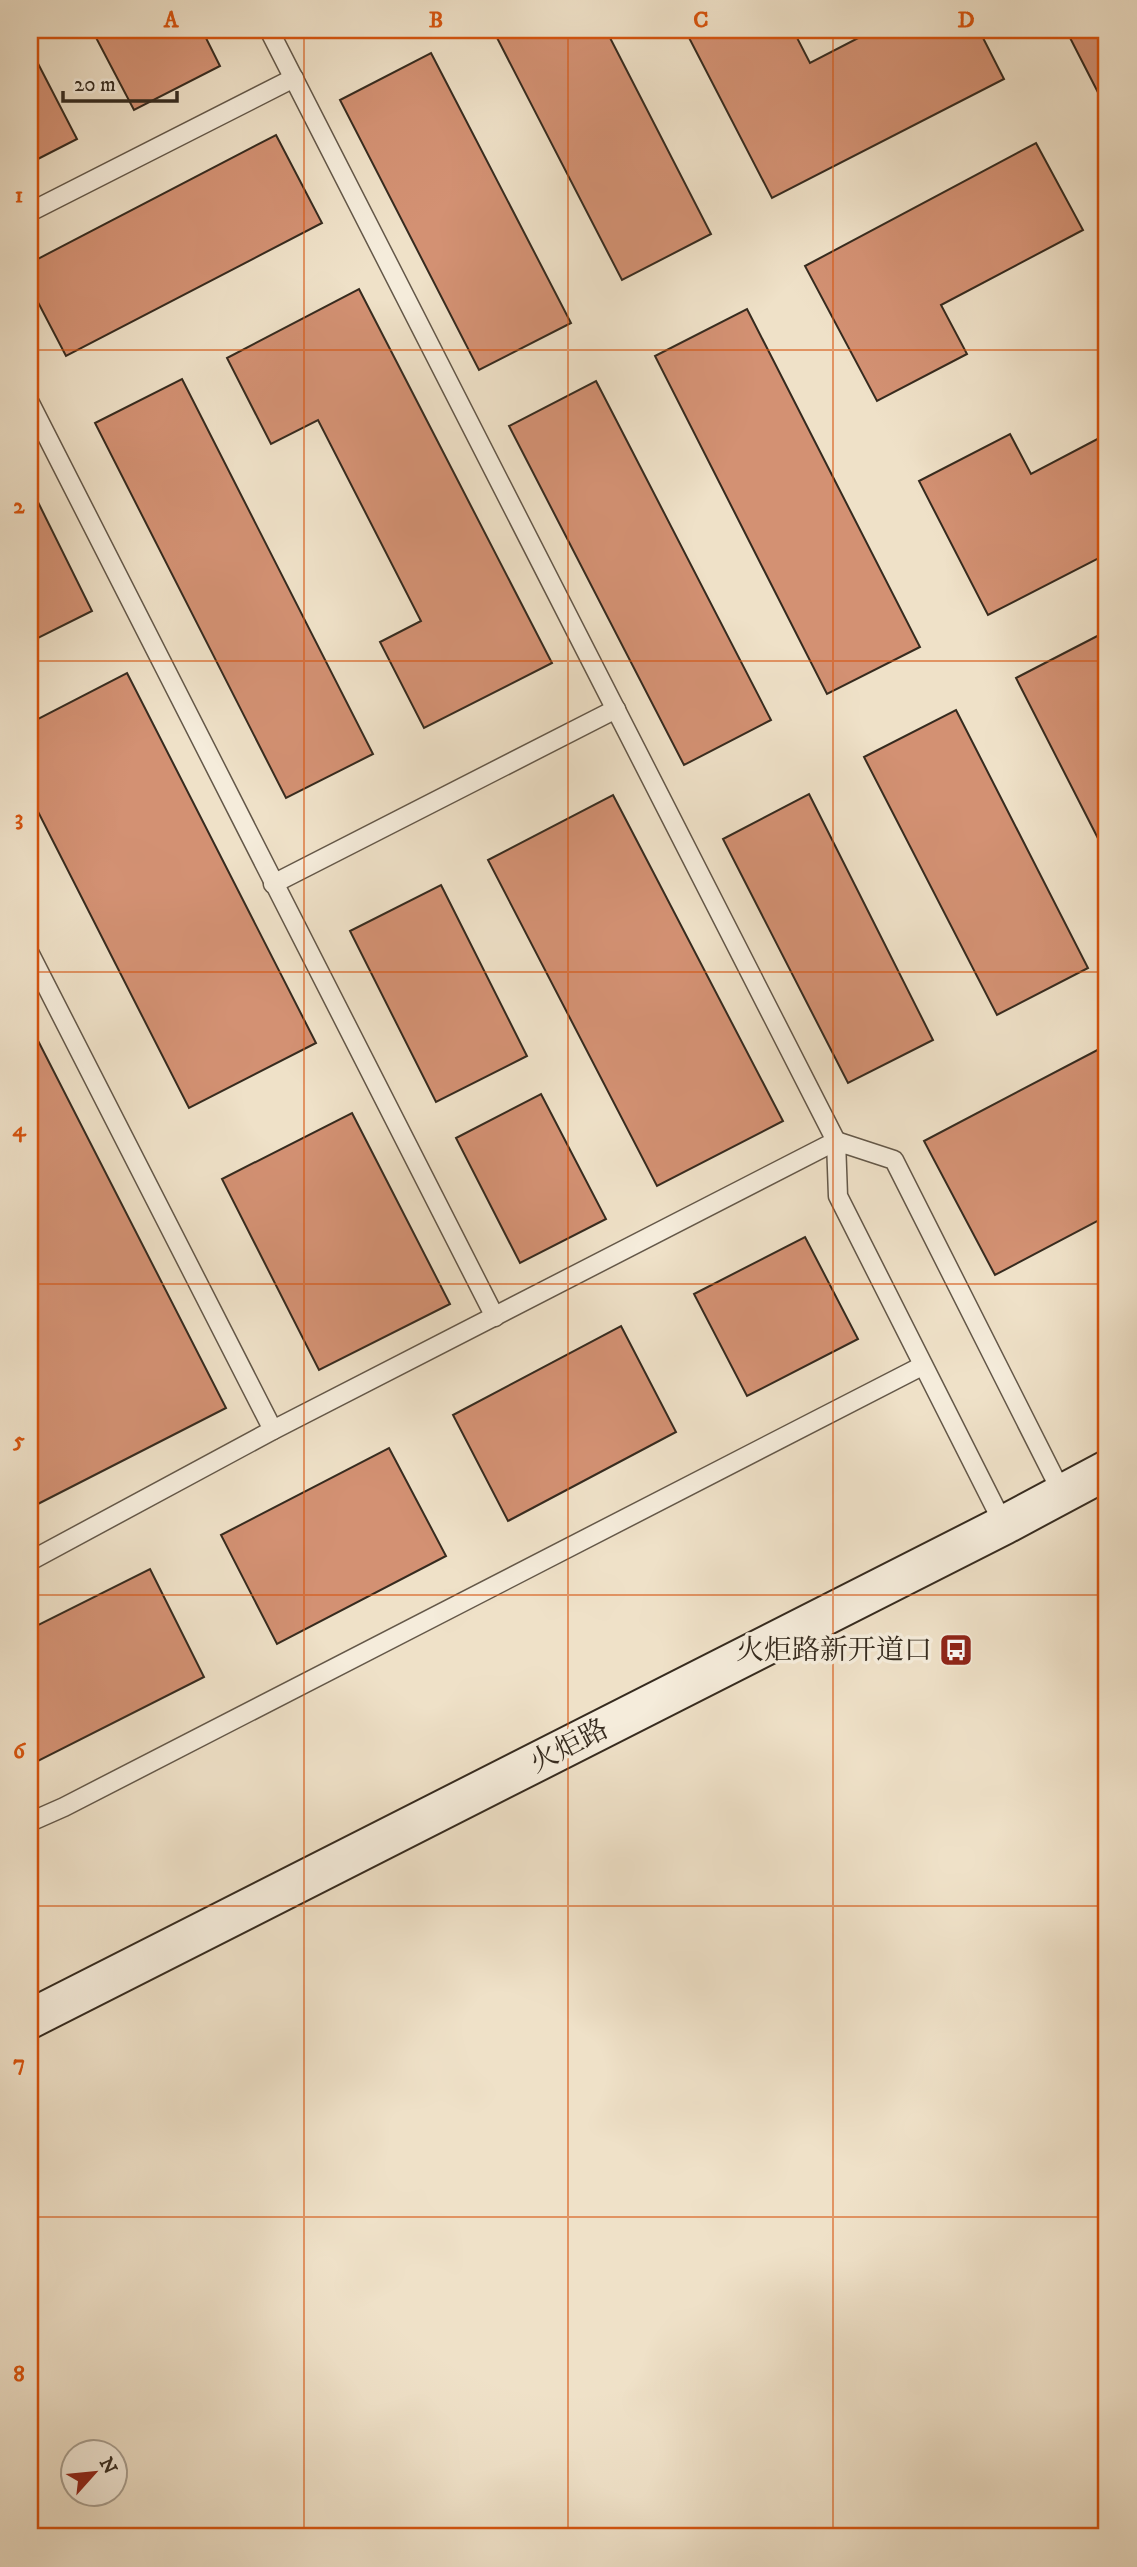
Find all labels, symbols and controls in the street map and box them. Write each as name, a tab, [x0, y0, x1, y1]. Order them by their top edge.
text: A	[163, 6, 180, 35]
text: B	[429, 6, 443, 35]
text: C	[693, 6, 709, 35]
text: D	[957, 6, 975, 35]
scale bar	[63, 60, 177, 104]
text: 20 m	[74, 72, 116, 98]
text: 1	[15, 181, 23, 210]
text: 2	[13, 492, 25, 521]
text: 3	[15, 804, 23, 833]
text: 4	[12, 1115, 27, 1144]
text: 5	[12, 1426, 25, 1455]
bus stop icon: 火炬路新开道口	[937, 1631, 975, 1669]
place label: 火炬路新开道口	[736, 1633, 932, 1668]
street label: 火炬路	[524, 1711, 614, 1781]
text: 6	[13, 1737, 27, 1766]
text: 7	[13, 2049, 25, 2078]
text: 8	[13, 2360, 25, 2389]
north arrow	[60, 2438, 130, 2508]
text: N	[94, 2454, 122, 2478]

